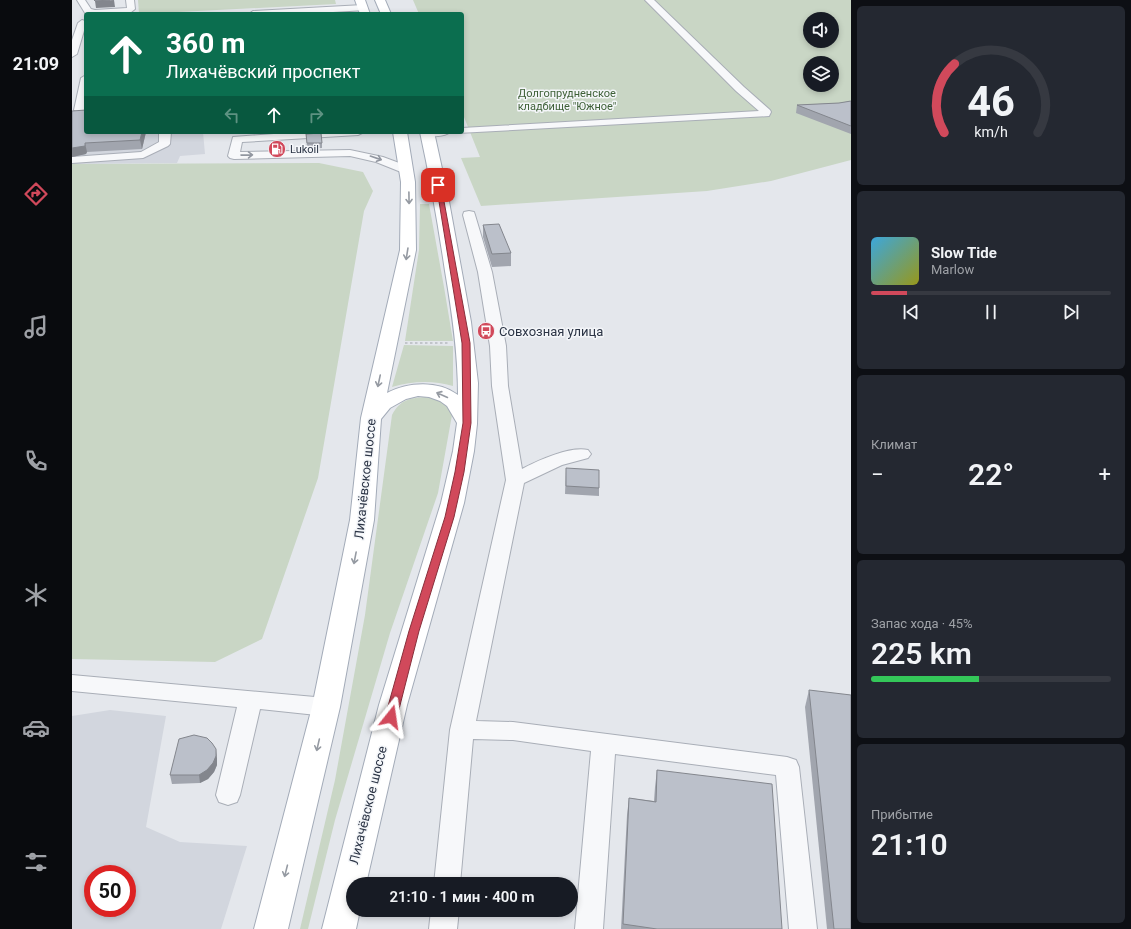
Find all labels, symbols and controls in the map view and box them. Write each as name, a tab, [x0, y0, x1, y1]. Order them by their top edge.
map controls	[803, 12, 839, 92]
button: sound	[803, 12, 839, 48]
text: 360 m	[166, 27, 245, 60]
icon: ahead	[100, 28, 152, 80]
text: 21:09	[13, 53, 59, 74]
button: layers	[803, 56, 839, 92]
text: Лихачёвский проспект	[166, 61, 360, 82]
text: 46	[967, 77, 1015, 126]
park label: Долгопрудненское кладбище "Южное"	[518, 87, 616, 113]
icon: left	[221, 104, 243, 126]
icon: ahead	[263, 104, 285, 126]
icon: right	[305, 104, 327, 126]
text: km/h	[974, 124, 1008, 140]
fuel station icon: Lukoil	[267, 139, 287, 159]
place label: Lukoil	[290, 143, 319, 156]
one-way arrow	[240, 151, 253, 159]
one-way arrow	[369, 155, 382, 162]
pin	[421, 168, 455, 202]
icon: arrive	[427, 174, 449, 196]
icon: directions	[22, 180, 50, 208]
one-way arrow	[405, 191, 413, 204]
text: Slow Tide	[931, 244, 997, 262]
one-way arrow	[403, 248, 411, 261]
text: Marlow	[931, 262, 974, 277]
icon: previous	[900, 301, 922, 323]
icon: pause	[980, 301, 1002, 323]
icon: next	[1060, 301, 1082, 323]
icon: music	[22, 313, 50, 341]
bus stop icon: Совхозная улица	[476, 321, 496, 341]
place label: Совхозная улица	[499, 324, 603, 339]
one-way arrow	[374, 374, 382, 387]
one-way arrow	[436, 391, 448, 398]
street label: Лихачёвское шоссе	[351, 418, 379, 540]
text: Климат	[871, 437, 917, 452]
icon: phone	[22, 447, 50, 475]
text: 22°	[968, 457, 1014, 492]
text: −	[871, 462, 884, 487]
text: +	[1099, 462, 1111, 487]
one-way arrow	[351, 552, 359, 565]
icon: climate	[22, 581, 50, 609]
text: Запас хода · 45%	[871, 616, 973, 631]
text: 225 km	[871, 636, 972, 671]
position arrow	[370, 696, 412, 738]
icon: car	[22, 714, 50, 742]
one-way arrow	[313, 738, 321, 751]
street label: Лихачёвское шоссе	[346, 744, 390, 866]
text: Прибытие	[871, 807, 933, 822]
text: 21:10	[871, 827, 948, 862]
icon: filters	[22, 848, 50, 876]
speed limit sign: 50	[84, 865, 136, 917]
one-way arrow	[282, 865, 289, 878]
text: 21:10 · 1 мин · 400 m	[389, 888, 535, 906]

